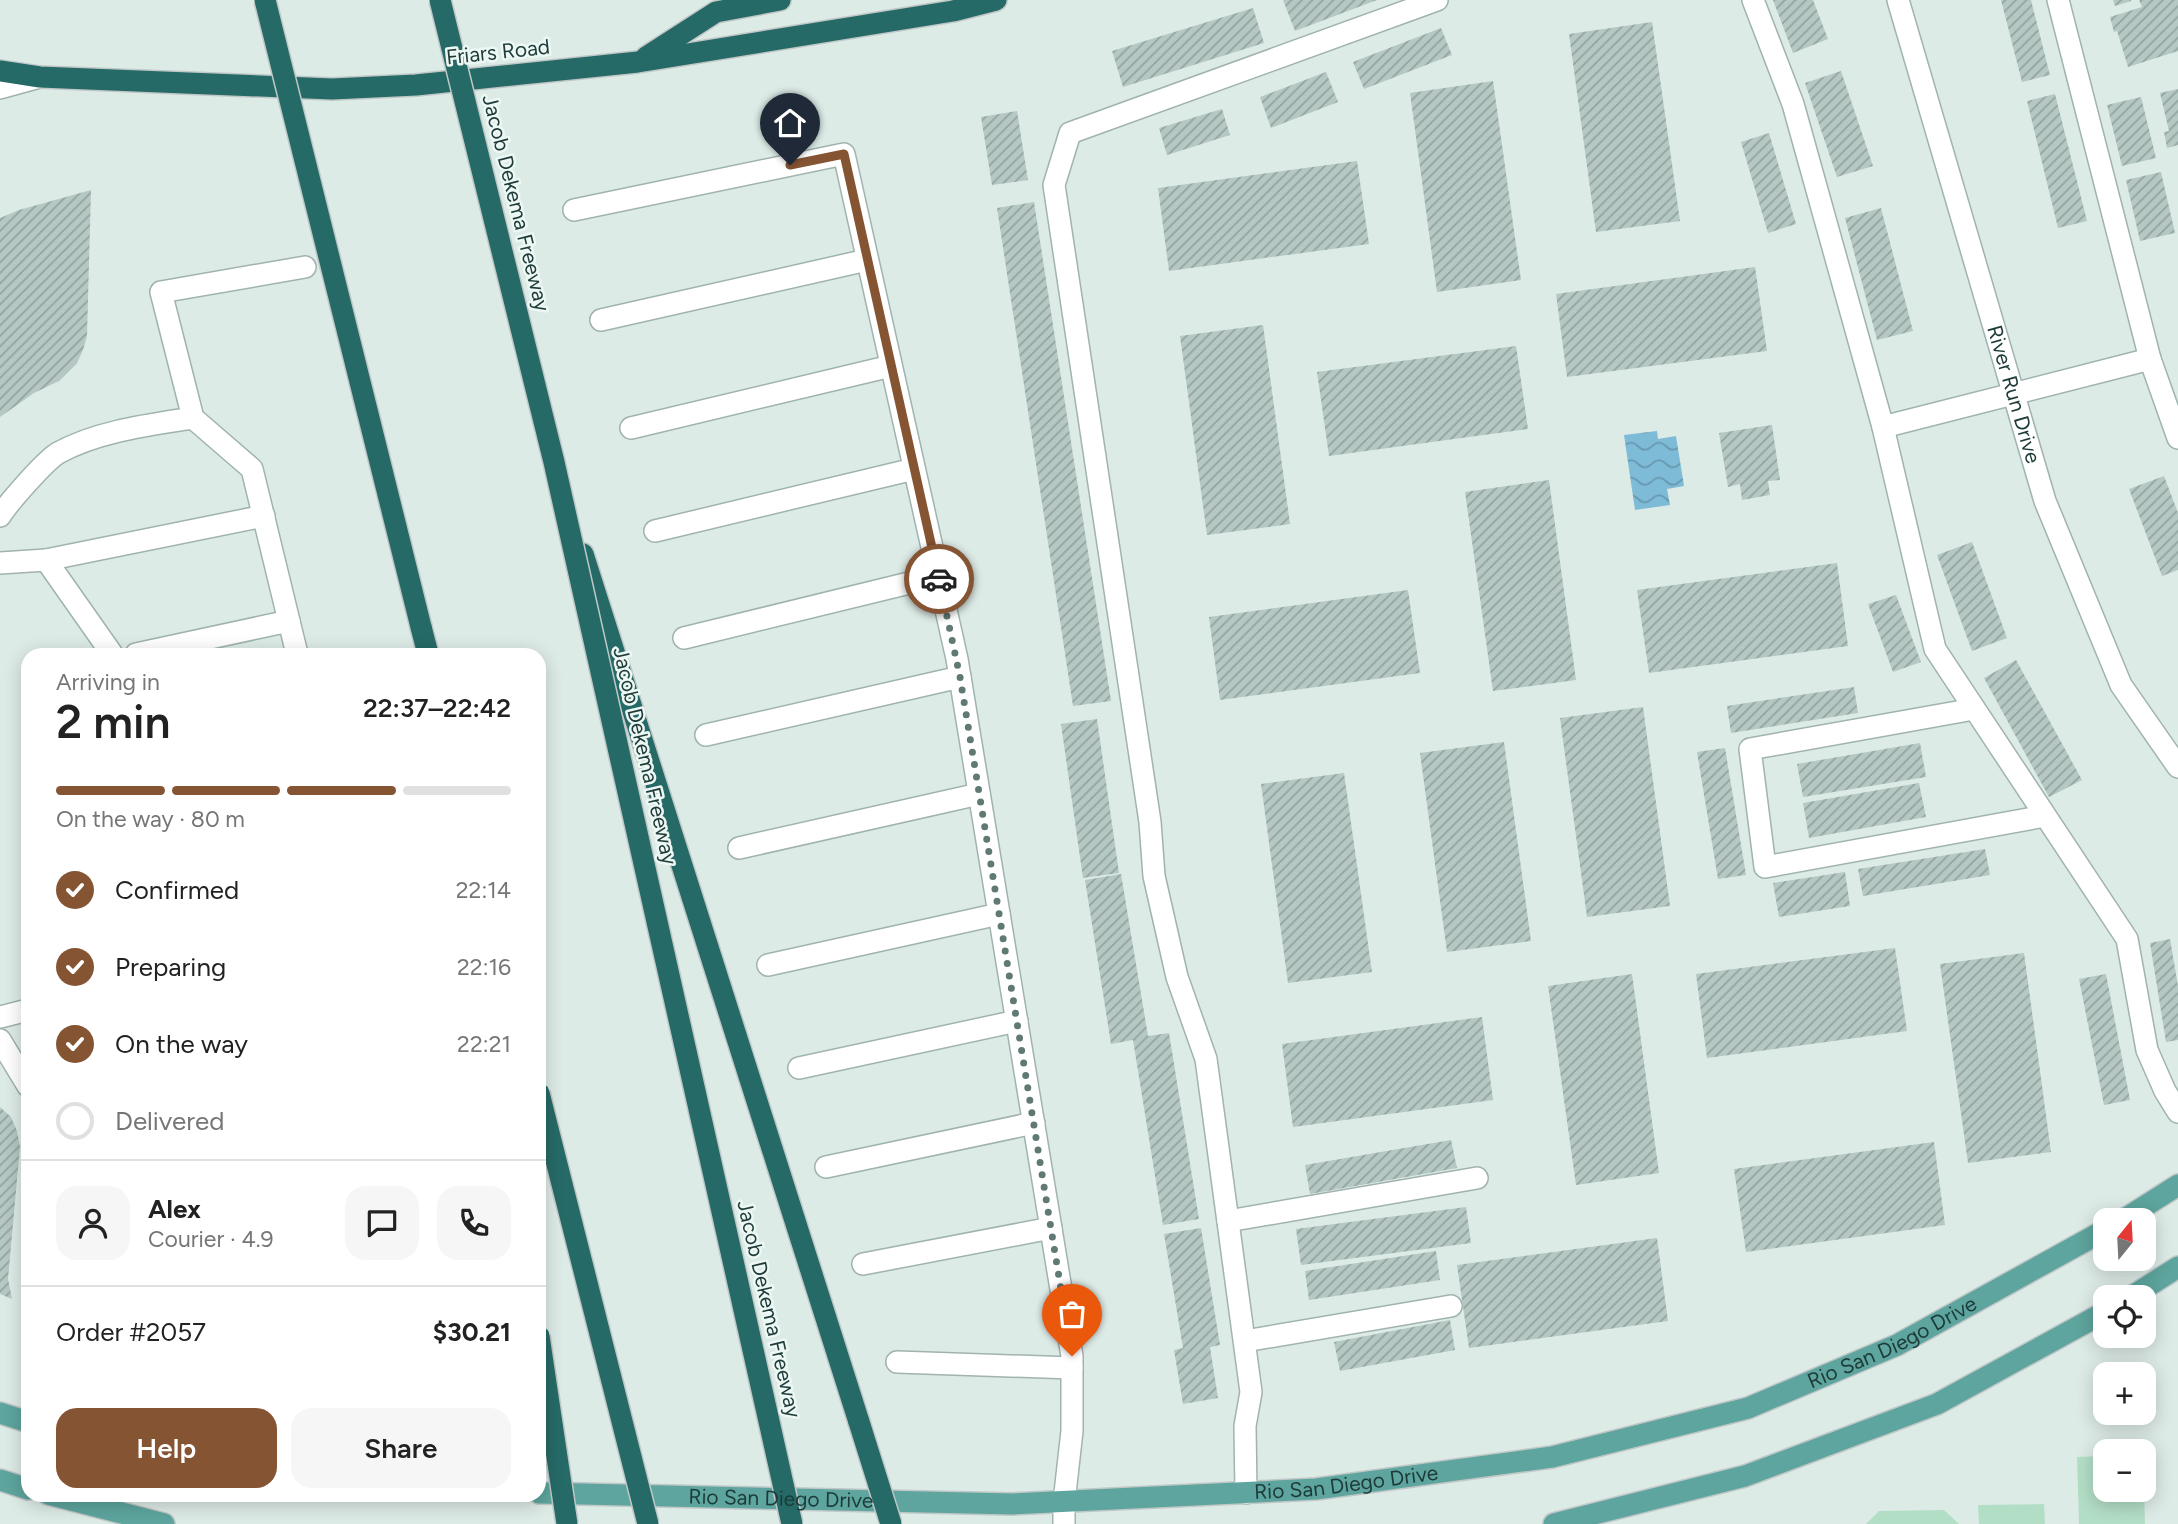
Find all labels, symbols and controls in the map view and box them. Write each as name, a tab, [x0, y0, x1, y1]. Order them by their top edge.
street label: Friars Road	[445, 34, 551, 69]
street label: Jacob Dekema Freeway	[477, 92, 556, 314]
pin	[760, 93, 820, 165]
icon: home	[771, 104, 809, 142]
street label: River Run Drive	[1982, 322, 2046, 466]
courier	[904, 544, 974, 614]
icon: car	[920, 560, 958, 598]
street label: Jacob Dekema Freeway	[608, 645, 683, 867]
text: Arriving in	[56, 668, 160, 696]
text: 22:37–22:42	[363, 692, 511, 724]
text: 2 min	[56, 694, 171, 750]
text: On the way · 80 m	[56, 805, 245, 833]
icon: check	[56, 871, 94, 909]
text: Confirmed	[115, 874, 239, 906]
text: 22:14	[456, 876, 511, 904]
icon: check	[56, 948, 94, 986]
text: Preparing	[115, 951, 226, 983]
text: 22:16	[457, 953, 511, 981]
icon: check	[56, 1025, 94, 1063]
text: On the way	[115, 1028, 248, 1060]
text: 22:21	[457, 1030, 511, 1058]
text: Delivered	[115, 1105, 224, 1137]
button: person	[56, 1186, 130, 1260]
button: chat	[345, 1186, 419, 1260]
button: phone	[437, 1186, 511, 1260]
text: Alex	[148, 1193, 201, 1225]
street label: Jacob Dekema Freeway	[732, 1198, 807, 1420]
north arrow	[2093, 1208, 2156, 1270]
map controls	[2093, 1208, 2156, 1502]
text: Courier · 4.9	[148, 1225, 274, 1253]
pin	[1042, 1284, 1102, 1356]
button: locate	[2093, 1285, 2156, 1348]
street label: Rio San Diego Drive	[1804, 1291, 1981, 1393]
icon: bag	[1053, 1295, 1091, 1333]
text: Order #2057	[56, 1316, 206, 1348]
text: $30.21	[433, 1316, 511, 1348]
button: +	[2093, 1362, 2156, 1425]
button: Help	[56, 1408, 277, 1488]
button: Share	[291, 1408, 511, 1488]
button: −	[2093, 1439, 2156, 1502]
street label: Rio San Diego Drive	[1253, 1460, 1440, 1504]
street label: Rio San Diego Drive	[688, 1483, 874, 1513]

